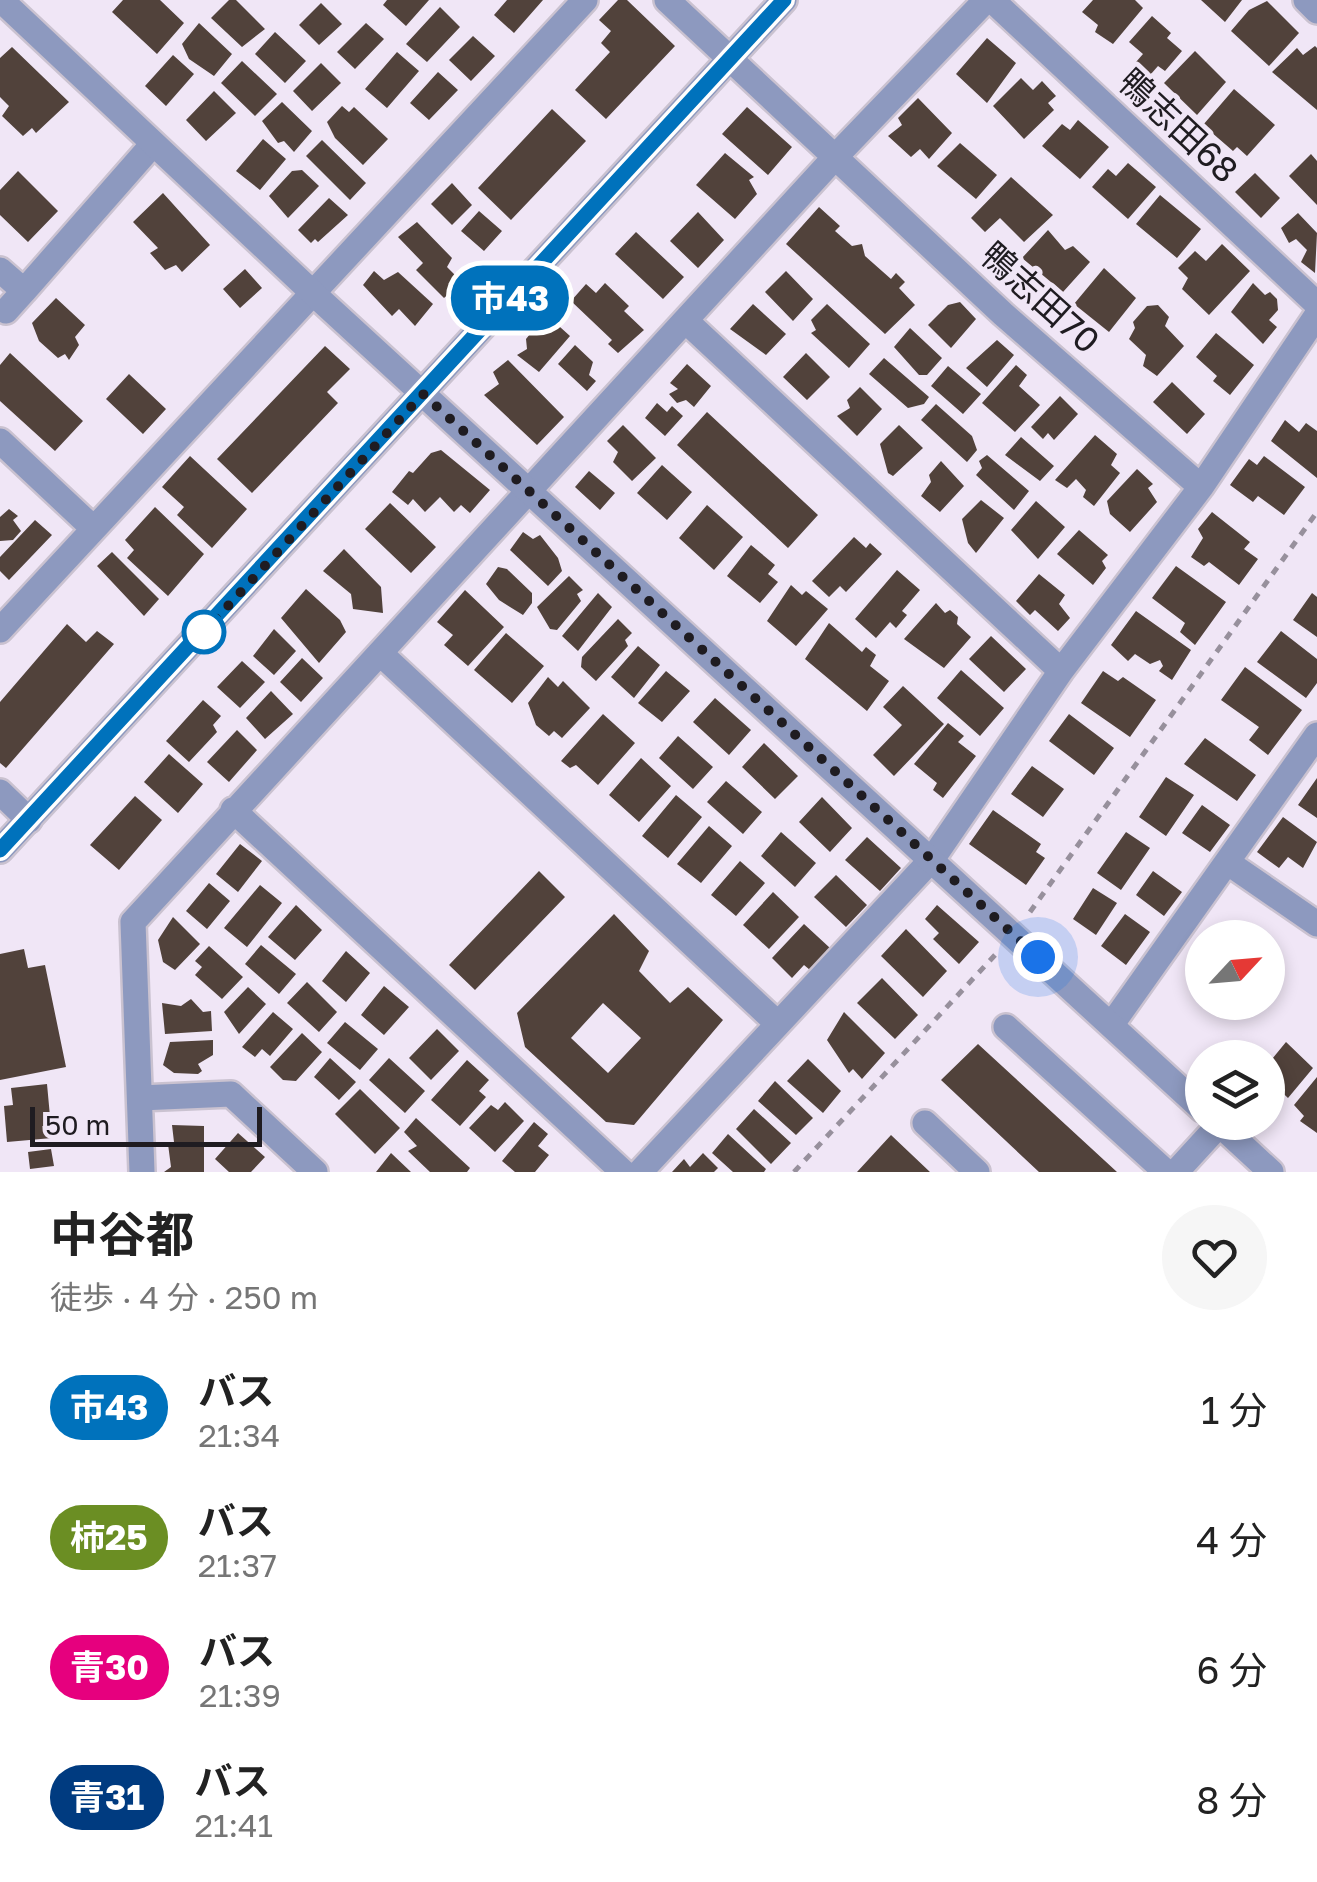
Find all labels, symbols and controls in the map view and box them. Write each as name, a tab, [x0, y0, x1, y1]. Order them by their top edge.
street label: 鴨志田68	[1110, 60, 1247, 191]
street label: 鴨志田70	[973, 233, 1109, 361]
line badge: 市43	[452, 266, 568, 330]
text: 市43	[471, 277, 549, 319]
unlabelled marker	[183, 611, 225, 653]
north arrow	[1185, 920, 1285, 1020]
map controls	[1185, 920, 1285, 1140]
your location	[1013, 932, 1063, 982]
button: layers	[1185, 1040, 1285, 1140]
scale bar	[30, 1102, 262, 1146]
text: 50 m	[45, 1108, 110, 1141]
text: 中谷都	[50, 1205, 194, 1263]
button: heart	[1162, 1205, 1267, 1310]
text: 徒歩 · 4 分 · 250 m	[50, 1278, 318, 1316]
text: バス	[198, 1368, 274, 1413]
text: 市43	[70, 1386, 148, 1428]
text: 1 分	[1201, 1387, 1267, 1432]
text: 21:34	[198, 1416, 280, 1454]
text: バス	[198, 1498, 274, 1543]
text: 柿25	[70, 1516, 148, 1558]
text: 4 分	[1196, 1517, 1267, 1562]
text: 21:37	[198, 1546, 277, 1584]
text: バス	[199, 1628, 275, 1673]
text: 青30	[70, 1646, 149, 1688]
text: 6 分	[1197, 1647, 1267, 1692]
text: 21:39	[199, 1676, 281, 1714]
text: バス	[194, 1758, 270, 1803]
text: 青31	[70, 1776, 144, 1818]
text: 8 分	[1196, 1777, 1267, 1822]
text: 21:41	[194, 1806, 273, 1844]

